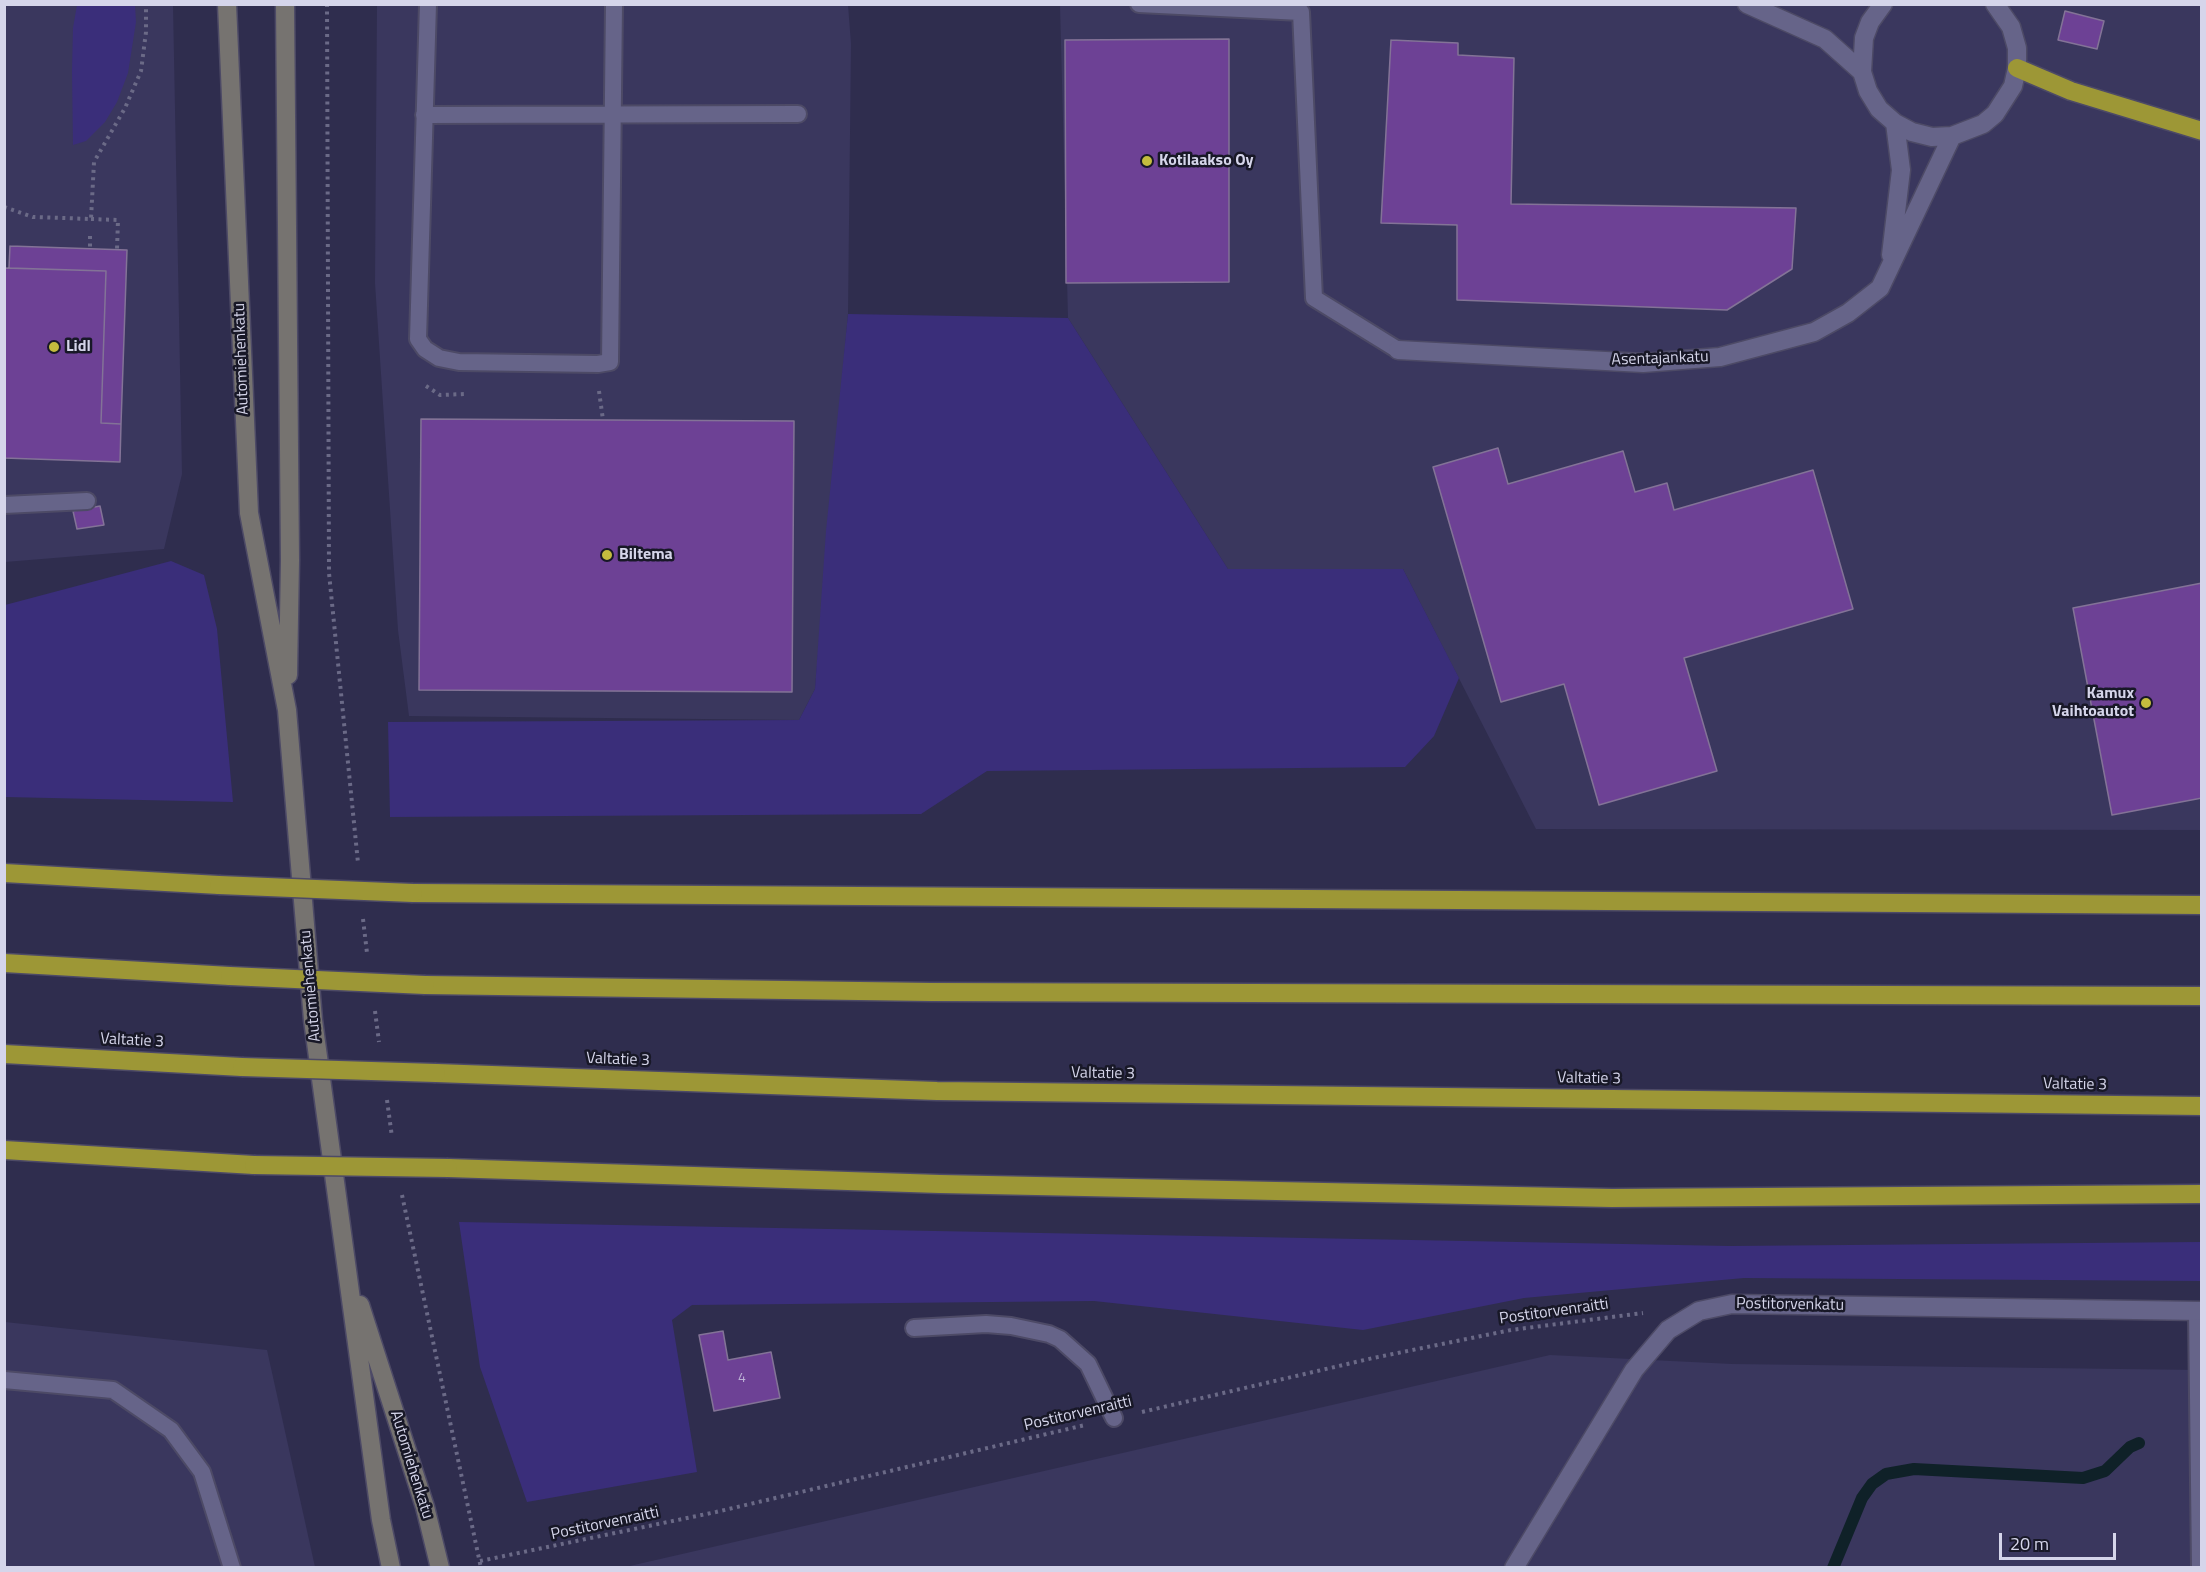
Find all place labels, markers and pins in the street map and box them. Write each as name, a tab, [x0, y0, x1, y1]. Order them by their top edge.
place label: Kotilaakso Oy	[1159, 151, 1254, 171]
marker: Kotilaakso Oy	[1140, 154, 1154, 168]
place label: Lidl	[66, 337, 91, 357]
marker: Lidl	[47, 340, 61, 354]
place label: Biltema	[619, 545, 673, 565]
marker: Biltema	[600, 548, 614, 562]
place label: Kamux Vaihtoautot	[2052, 684, 2134, 722]
marker: Kamux Vaihtoautot	[2139, 696, 2153, 710]

